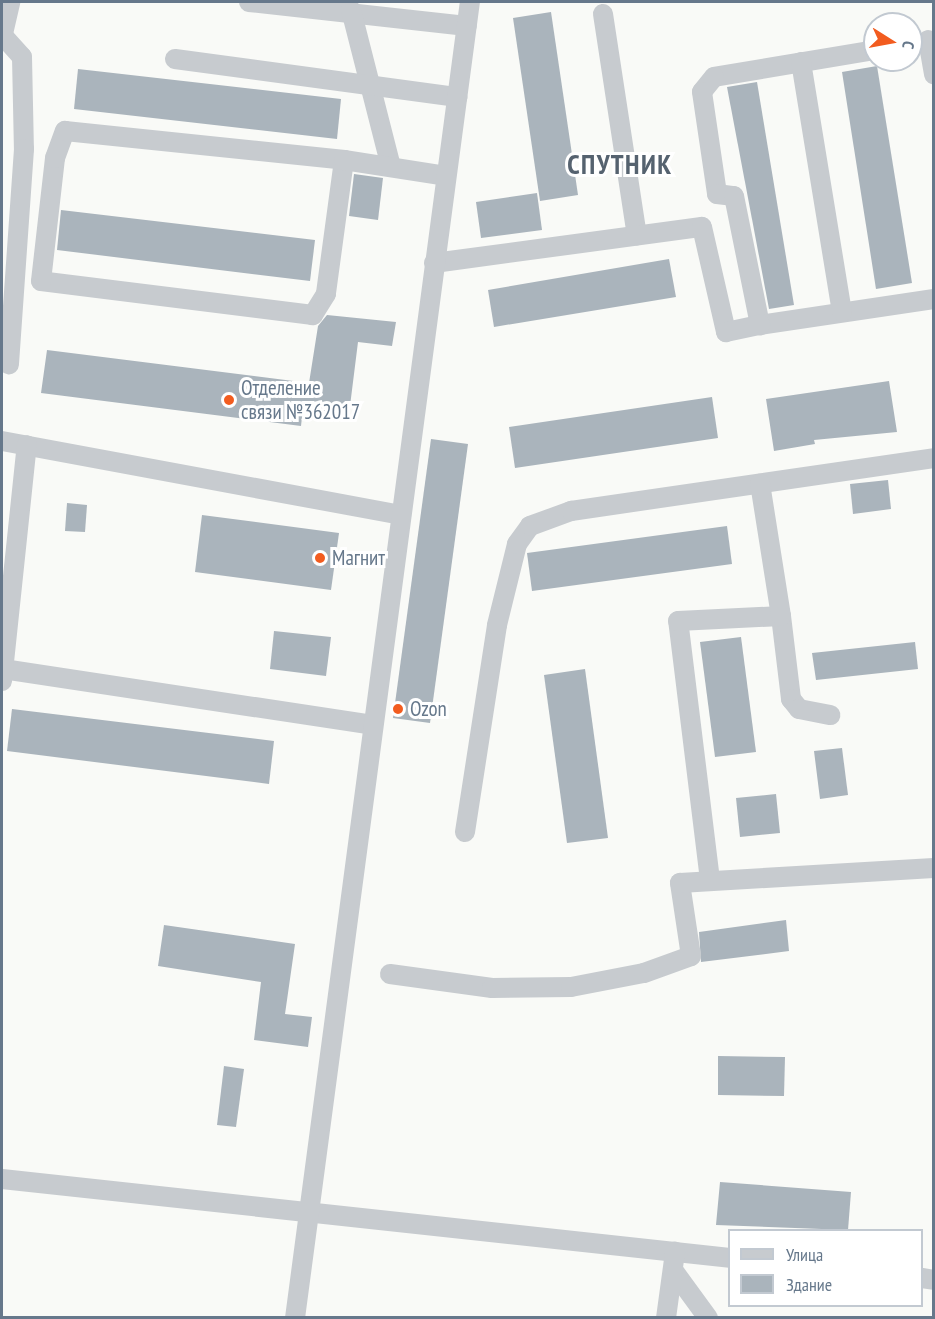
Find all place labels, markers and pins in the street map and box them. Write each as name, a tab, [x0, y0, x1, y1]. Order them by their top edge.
place label: Отделение связи №362017	[241, 375, 360, 425]
marker: Отделение связи №362017	[222, 393, 236, 407]
place label: Магнит	[332, 545, 385, 571]
marker: Магнит	[313, 551, 327, 565]
place label: Ozon	[410, 696, 447, 722]
marker: Ozon	[391, 702, 405, 716]

